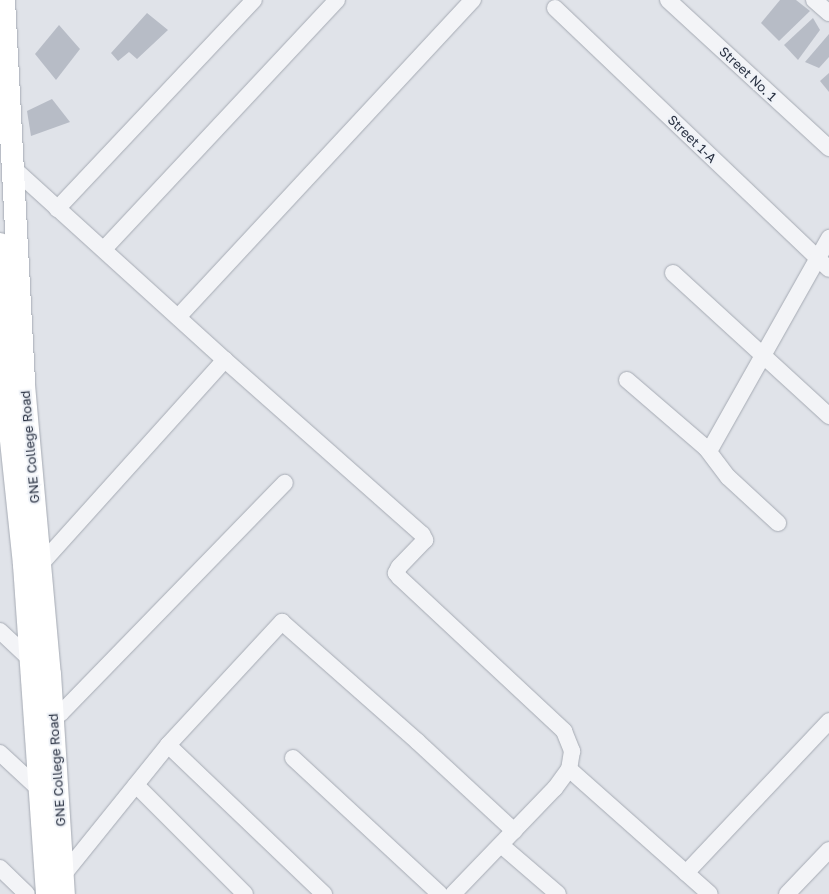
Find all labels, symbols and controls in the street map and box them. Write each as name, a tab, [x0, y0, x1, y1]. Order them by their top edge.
street label: Street No. 1	[716, 44, 780, 104]
street label: Street 1-A	[664, 112, 720, 166]
street label: GNE College Road	[17, 390, 43, 504]
street label: GNE College Road	[45, 713, 69, 827]

